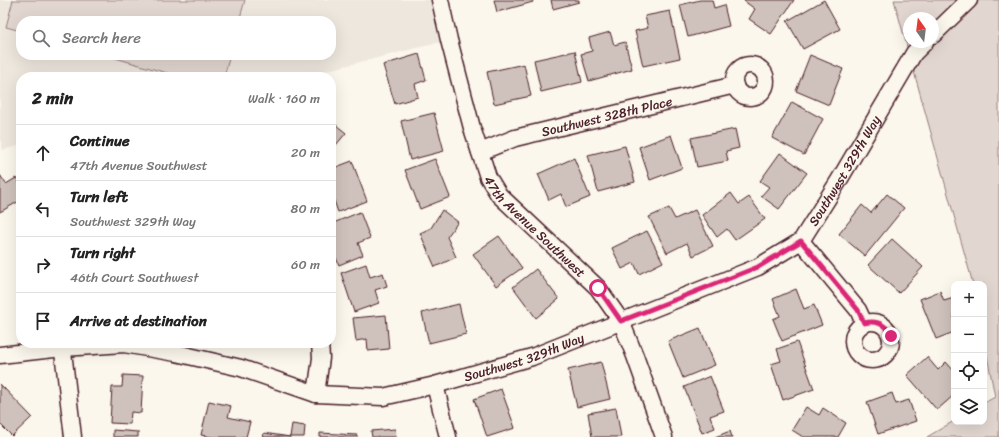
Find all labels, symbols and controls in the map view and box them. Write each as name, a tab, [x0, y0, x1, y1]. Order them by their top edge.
north arrow	[903, 12, 939, 48]
search box	[16, 16, 336, 60]
text: Search here	[62, 25, 141, 51]
icon: search	[30, 27, 52, 49]
text: 2 min	[32, 83, 73, 113]
text: Walk · 160 m	[248, 87, 320, 110]
street label: Southwest 328th Place	[539, 89, 675, 143]
street label: Southwest 329th Way	[802, 110, 887, 230]
text: Continue	[70, 128, 130, 154]
text: 20 m	[291, 141, 320, 164]
icon: ahead	[32, 142, 54, 164]
text: 47th Avenue Southwest	[70, 154, 207, 177]
street label: 47th Avenue Southwest	[478, 171, 592, 283]
text: Turn left	[70, 184, 128, 210]
text: 80 m	[291, 197, 320, 220]
icon: left	[32, 198, 54, 220]
text: Southwest 329th Way	[70, 210, 196, 233]
text: Turn right	[70, 240, 135, 266]
text: 60 m	[291, 253, 320, 276]
icon: right	[32, 254, 54, 276]
text: 46th Court Southwest	[70, 266, 198, 289]
route start	[589, 279, 607, 297]
map controls	[951, 281, 987, 425]
button: +	[951, 281, 987, 317]
text: Arrive at destination	[70, 308, 207, 334]
icon: arrive	[32, 310, 54, 332]
button: −	[951, 317, 987, 353]
street label: Southwest 329th Way	[461, 326, 588, 388]
route end	[882, 327, 900, 345]
button: locate	[951, 353, 987, 389]
button: layers	[951, 389, 987, 425]

